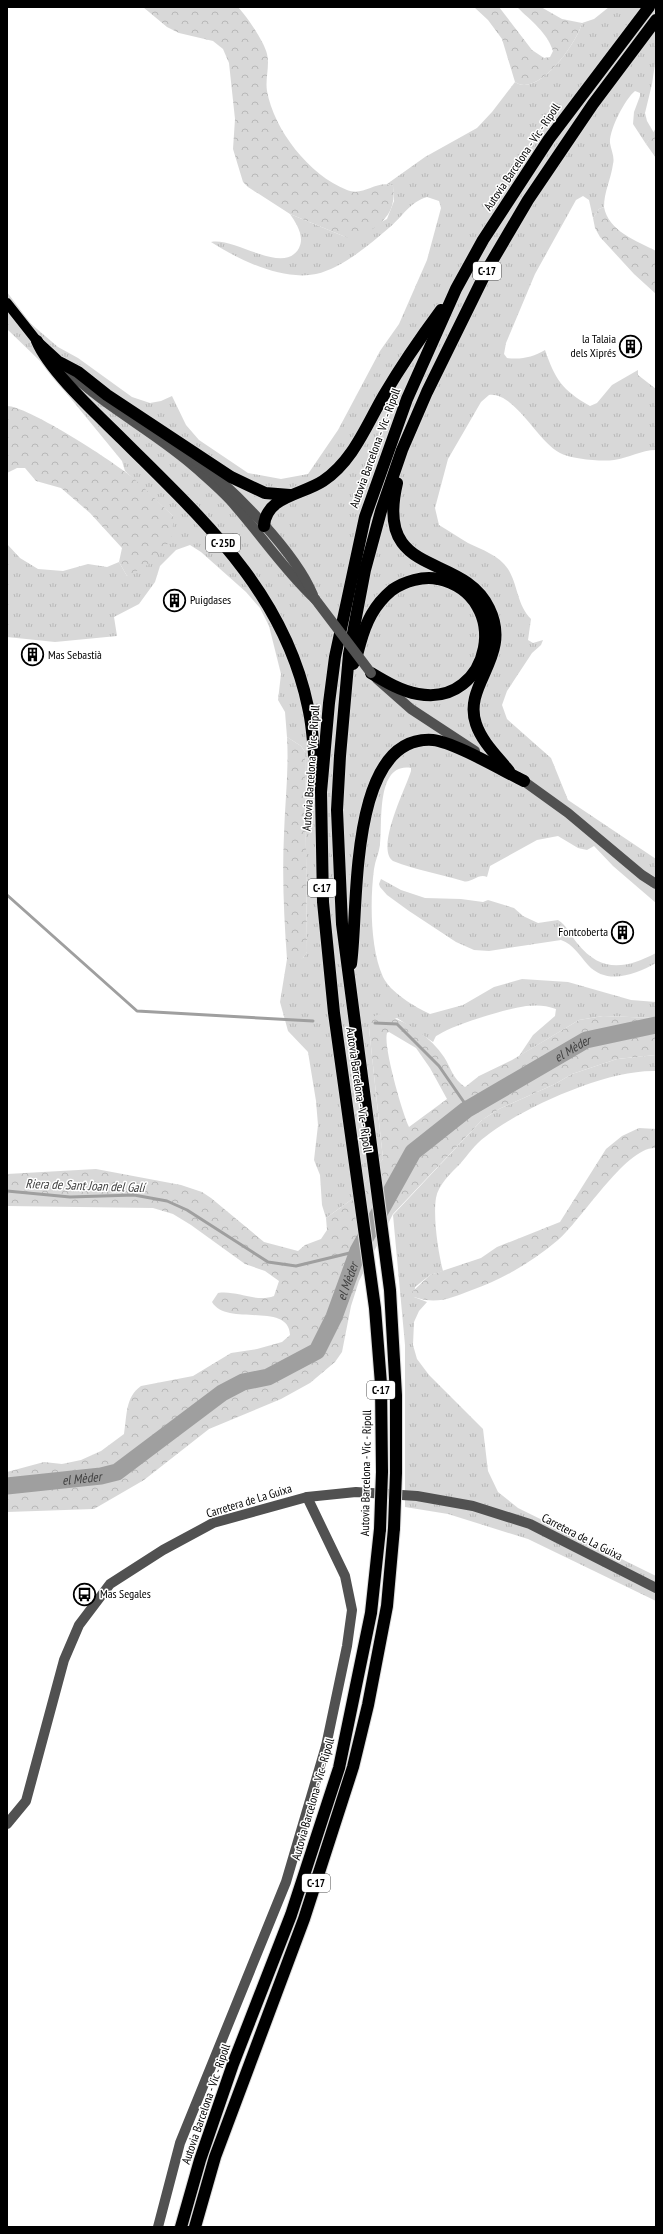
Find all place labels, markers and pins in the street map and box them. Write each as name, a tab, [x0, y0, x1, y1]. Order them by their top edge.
place label: la Talaia dels Xiprés	[571, 331, 616, 360]
building icon: la Talaia dels Xiprés	[618, 333, 644, 359]
building icon: Puigdases	[161, 587, 187, 613]
place label: Puigdases	[190, 592, 231, 607]
building icon: Mas Sebastià	[20, 642, 46, 668]
place label: Mas Sebastià	[48, 647, 102, 662]
building icon: Fontcoberta	[610, 919, 636, 945]
place label: Fontcoberta	[558, 924, 608, 939]
bus stop icon: Mas Segales	[71, 1581, 97, 1607]
place label: Mas Segales	[100, 1586, 151, 1601]

